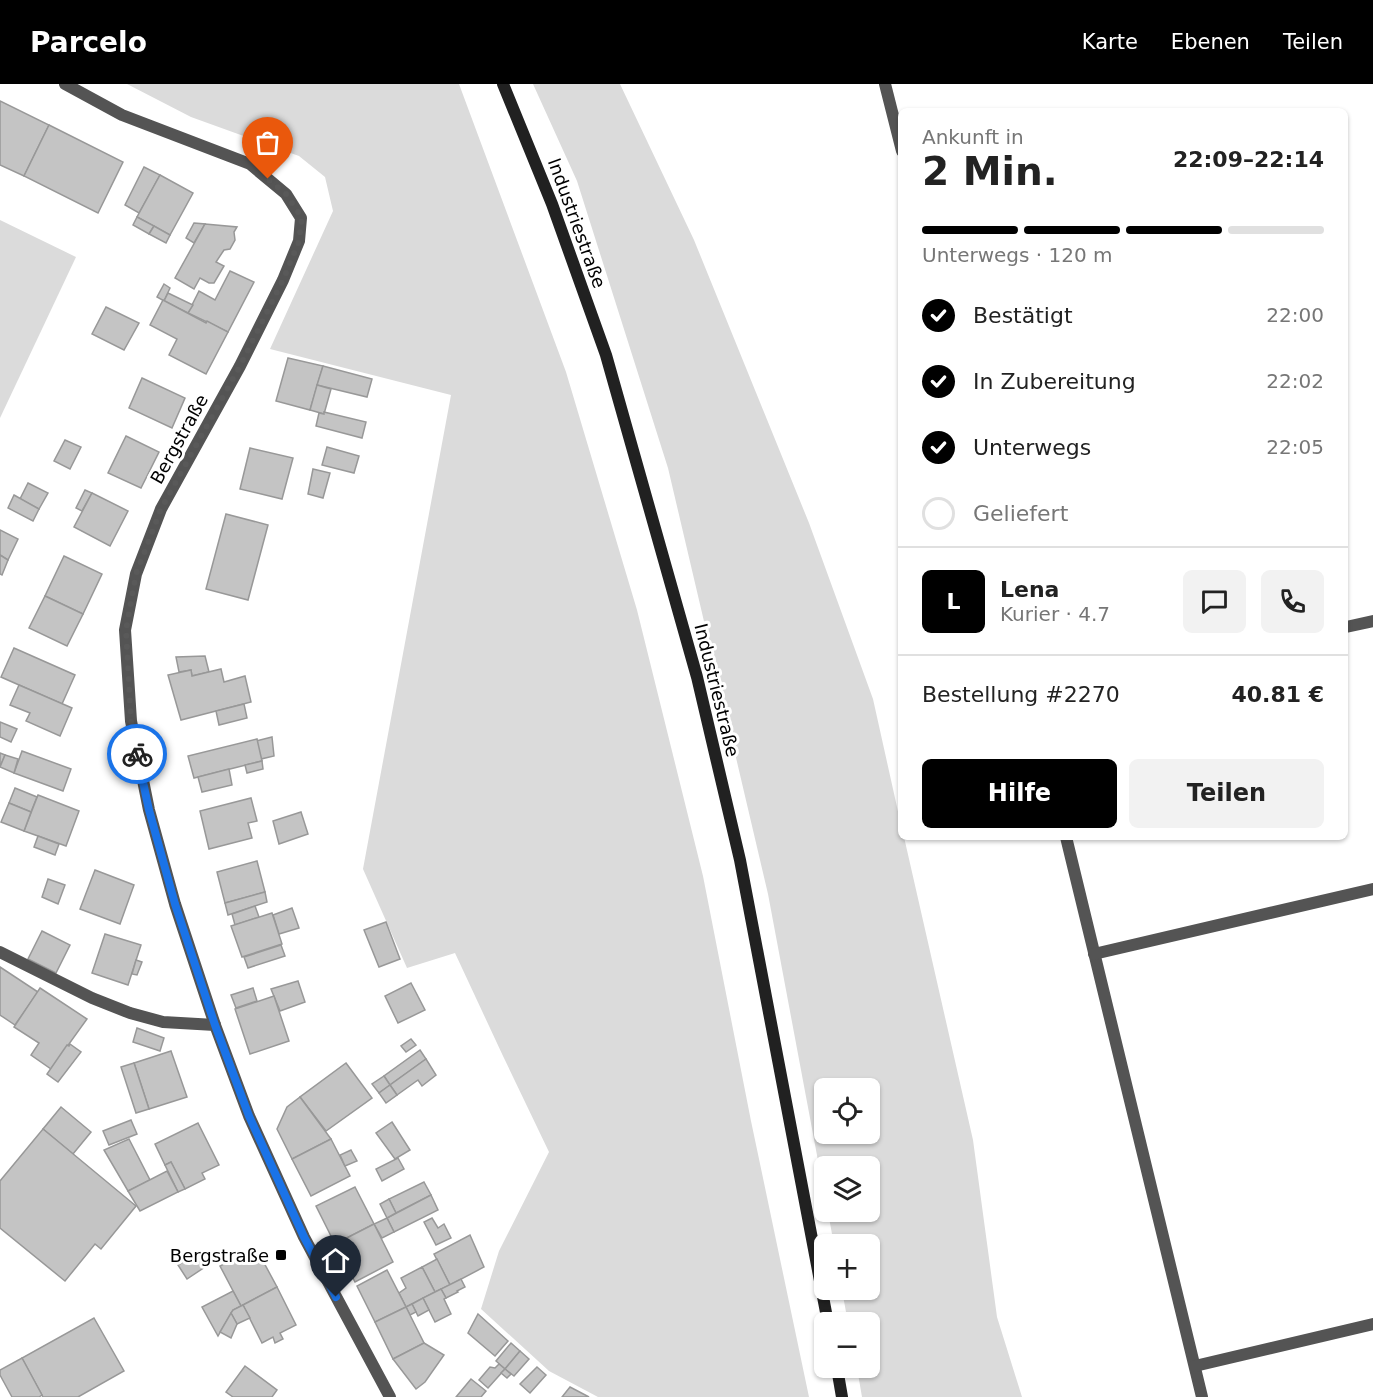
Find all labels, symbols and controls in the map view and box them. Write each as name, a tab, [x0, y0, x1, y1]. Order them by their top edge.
text: Parcelo	[30, 26, 147, 59]
text: Karte	[1082, 30, 1138, 54]
text: Ebenen	[1171, 30, 1250, 54]
text: Teilen	[1283, 30, 1343, 54]
pin	[242, 117, 293, 179]
text: Ankunft in	[922, 125, 1024, 149]
icon: bag	[251, 126, 284, 159]
text: 22:09–22:14	[1173, 147, 1324, 172]
text: 2 Min.	[922, 149, 1057, 194]
street label: Industriestraße	[544, 155, 610, 291]
text: Unterwegs · 120 m	[922, 243, 1113, 267]
icon: check	[922, 299, 955, 332]
text: Bestätigt	[973, 303, 1073, 328]
text: 22:00	[1266, 303, 1324, 327]
icon: check	[922, 365, 955, 398]
text: In Zubereitung	[973, 369, 1136, 394]
text: 22:02	[1266, 369, 1324, 393]
street label: Bergstraße	[146, 391, 212, 487]
icon: check	[922, 431, 955, 464]
text: Unterwegs	[973, 435, 1091, 460]
text: 22:05	[1266, 435, 1324, 459]
text: Geliefert	[973, 501, 1068, 526]
button: chat	[1183, 570, 1246, 633]
button: phone	[1261, 570, 1324, 633]
text: Lena	[1000, 577, 1059, 602]
text: L	[946, 589, 961, 614]
text: Kurier · 4.7	[1000, 602, 1110, 626]
street label: Industriestraße	[690, 621, 744, 759]
text: Bestellung #2270	[922, 682, 1120, 707]
text: 40.81 €	[1231, 682, 1324, 707]
courier	[107, 724, 167, 784]
icon: bike	[121, 738, 154, 771]
button: Hilfe	[922, 759, 1117, 828]
button: Teilen	[1129, 759, 1324, 828]
map controls	[814, 1078, 880, 1378]
button: locate	[814, 1078, 880, 1144]
button: layers	[814, 1156, 880, 1222]
button: +	[814, 1234, 880, 1300]
pin	[310, 1235, 361, 1297]
icon: home	[319, 1244, 352, 1277]
place label: Bergstraße	[170, 1245, 269, 1266]
marker: Bergstraße	[274, 1248, 288, 1262]
button: −	[814, 1312, 880, 1378]

